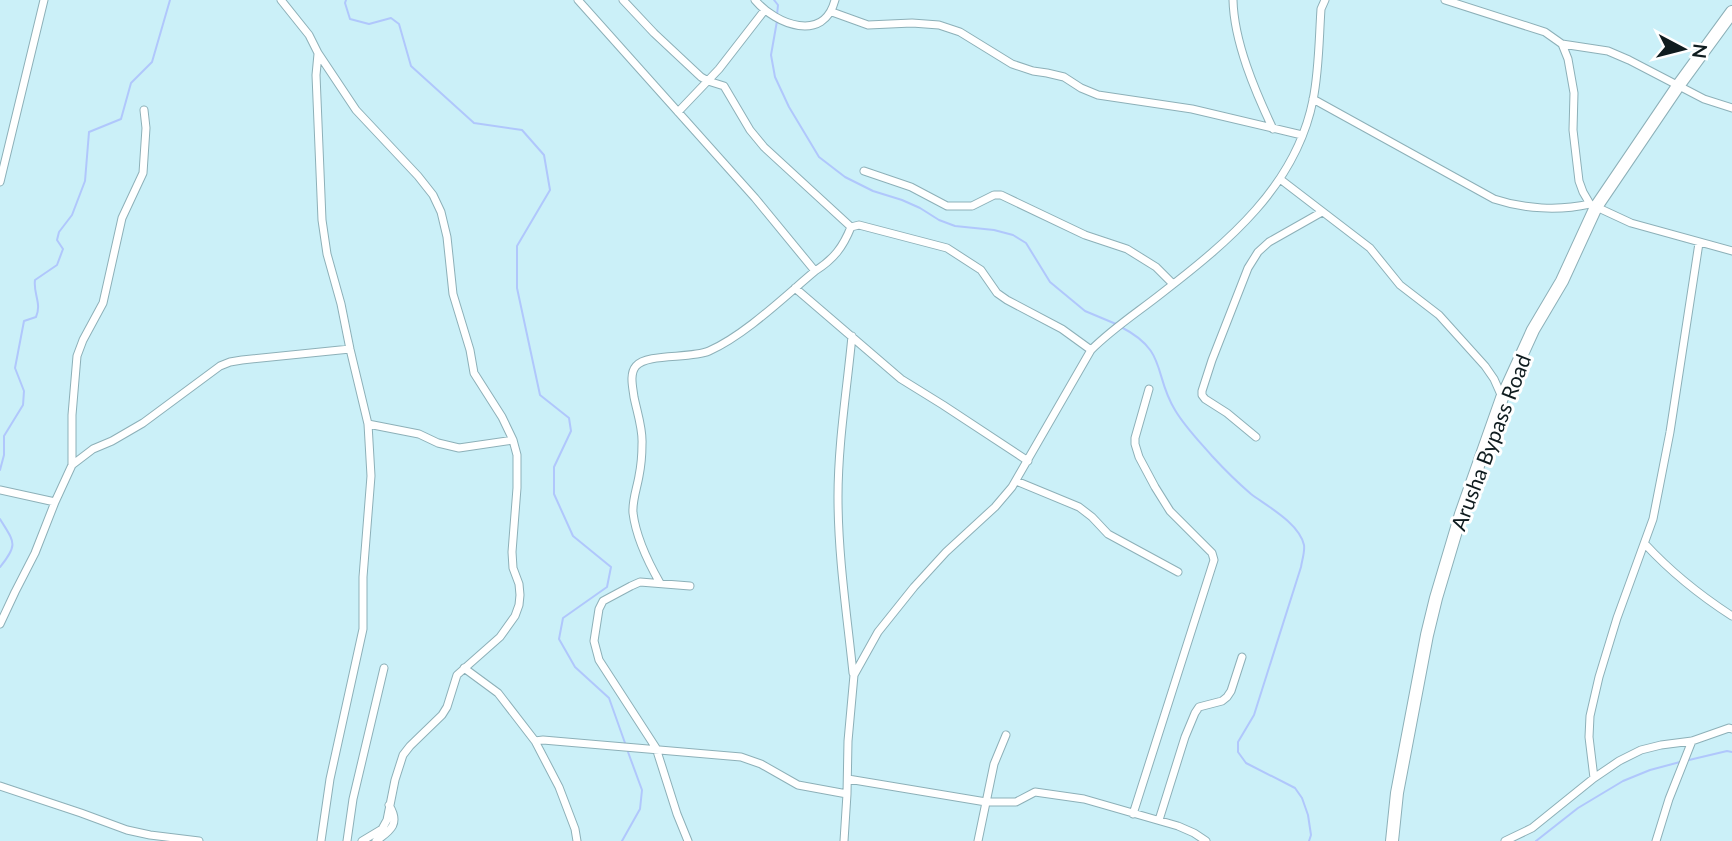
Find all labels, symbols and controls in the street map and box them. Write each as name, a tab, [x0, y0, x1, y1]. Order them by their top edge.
north arrow	[1648, 14, 1718, 84]
text: N	[1688, 42, 1713, 60]
street label: Arusha Bypass Road	[1445, 350, 1535, 534]

